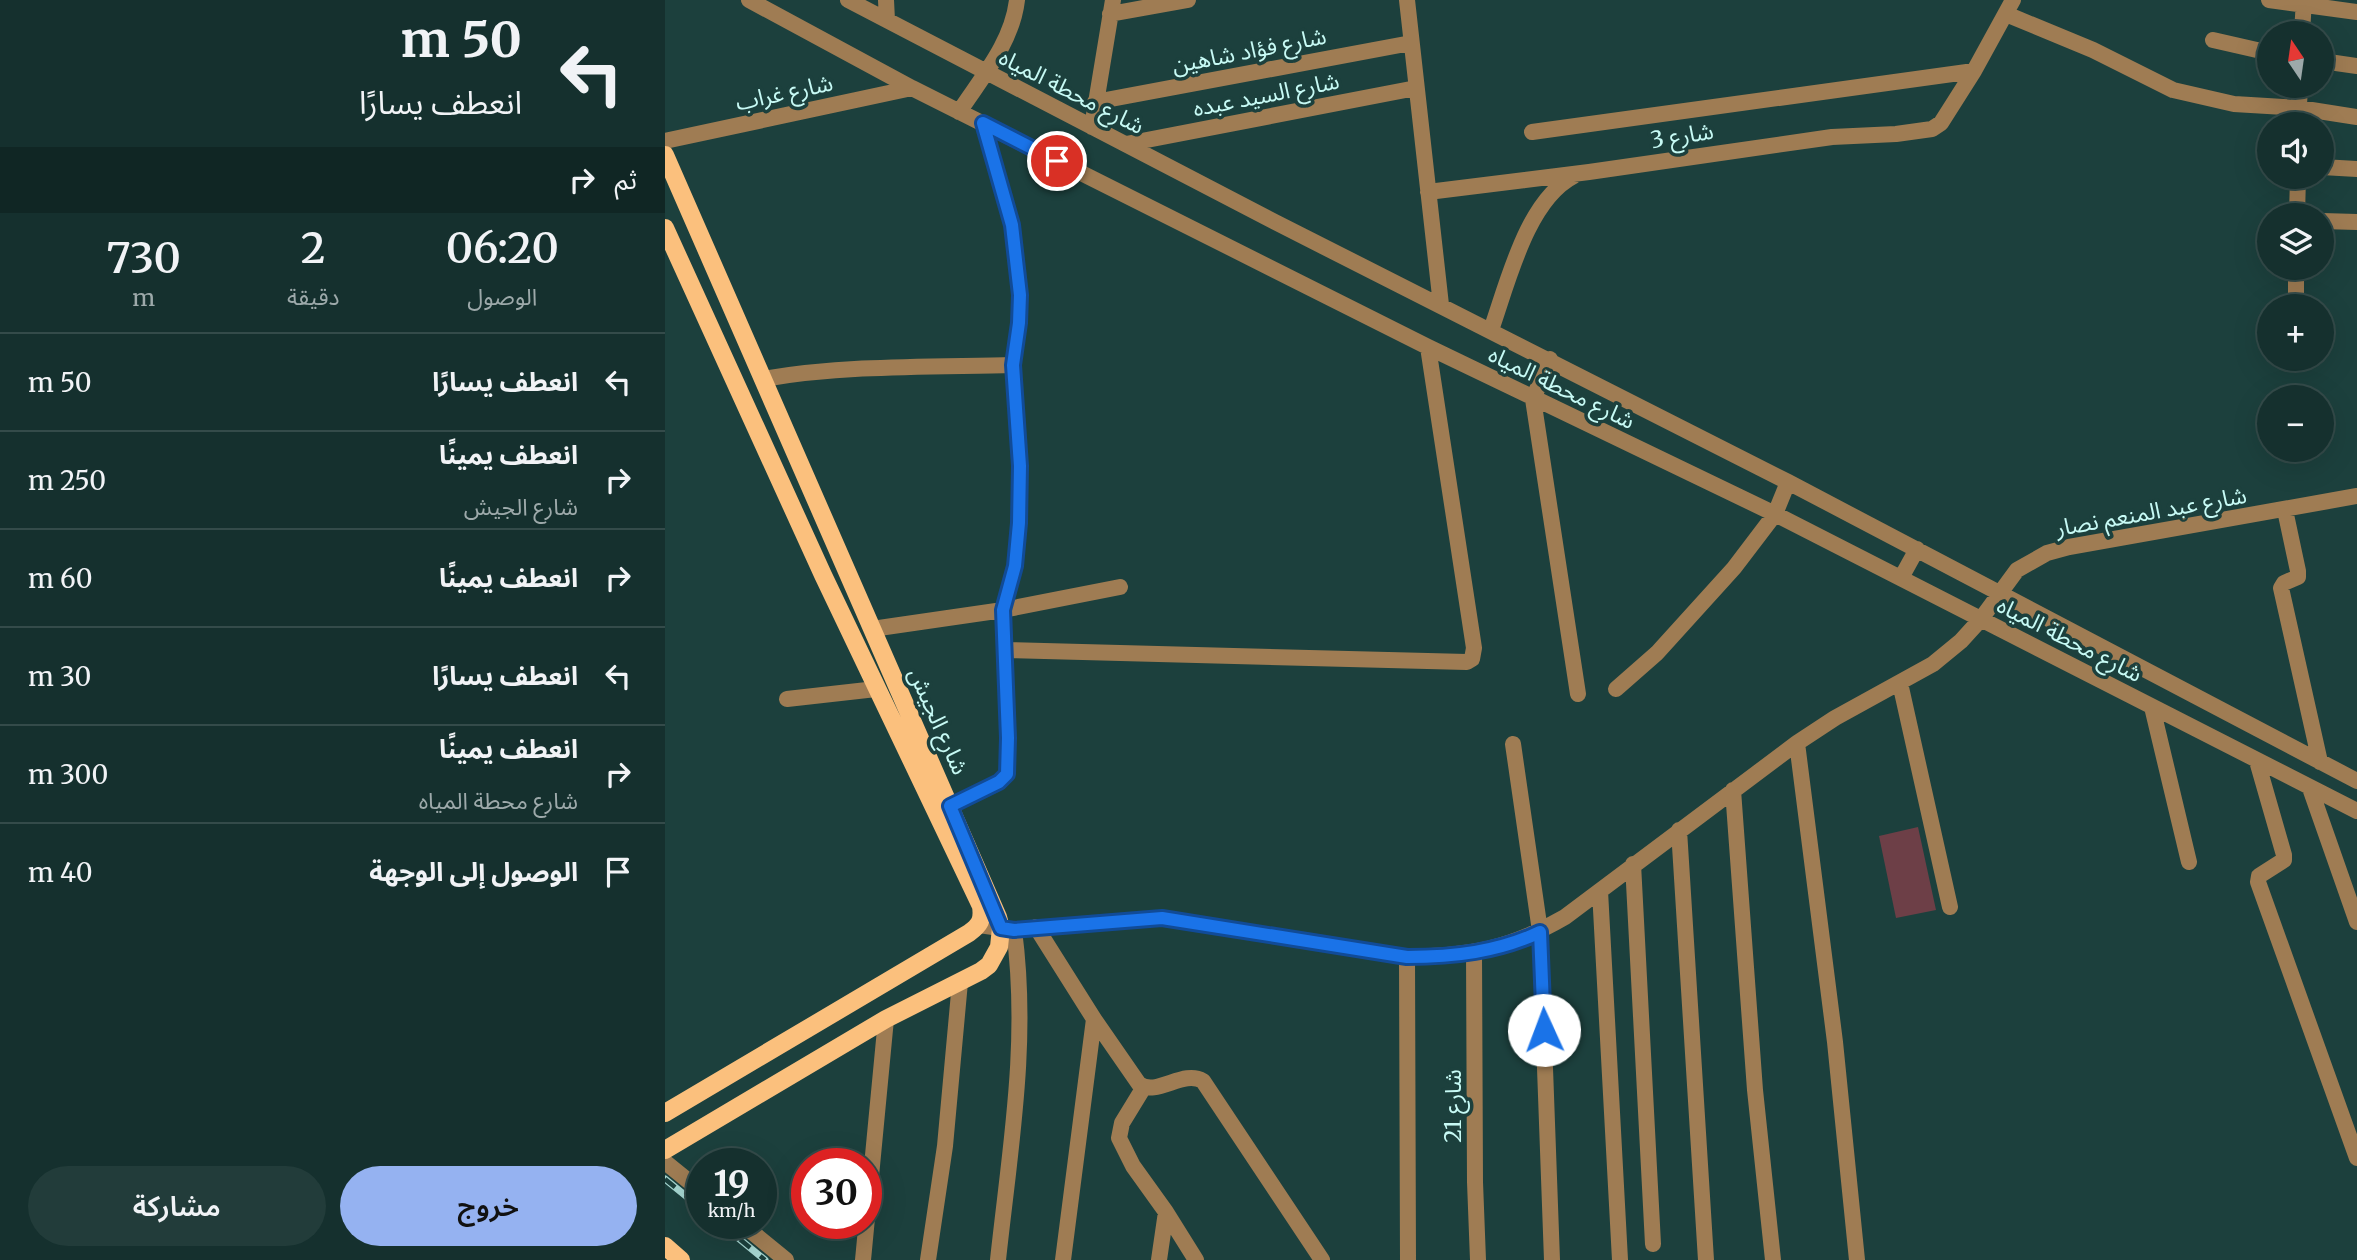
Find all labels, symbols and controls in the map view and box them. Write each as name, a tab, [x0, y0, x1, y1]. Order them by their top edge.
text: 50 m	[401, 9, 522, 70]
street label: شارع فؤاد شاهين	[1169, 21, 1329, 82]
north arrow	[2257, 21, 2335, 98]
map controls	[2257, 21, 2334, 462]
icon: left	[546, 28, 637, 119]
street label: شارع محطة المياه	[993, 42, 1150, 143]
street label: شارع السيد عبده	[1190, 66, 1342, 125]
street label: شارع غراب	[733, 68, 836, 119]
text: انعطف يسارًا	[359, 83, 522, 123]
button: sound	[2257, 112, 2334, 189]
street label: شارع 3	[1648, 116, 1716, 157]
pin	[1027, 131, 1087, 191]
icon: arrive	[1038, 142, 1076, 180]
icon: right	[563, 161, 601, 199]
text: ثم	[615, 163, 637, 196]
button: layers	[2257, 203, 2334, 280]
text: 2	[301, 222, 326, 274]
text: 06:20	[446, 222, 559, 274]
text: 730	[106, 232, 181, 284]
text: دقيقة	[287, 282, 340, 311]
text: الوصول	[467, 282, 537, 311]
text: m	[132, 283, 155, 312]
button: +	[2257, 294, 2334, 371]
street label: شارع محطة المياه	[1483, 339, 1640, 438]
icon: left	[599, 363, 637, 401]
text: انعطف يسارًا	[432, 365, 578, 398]
text: 50 m	[28, 366, 92, 399]
button: −	[2257, 385, 2334, 462]
text: انعطف يمينًا	[439, 438, 578, 471]
icon: right	[599, 461, 637, 499]
text: 250 m	[28, 464, 106, 497]
street label: شارع عبد المنعم نصار	[2052, 480, 2249, 545]
text: شارع الجيش	[464, 492, 578, 521]
icon: right	[599, 559, 637, 597]
text: انعطف يمينًا	[439, 561, 578, 594]
text: 60 m	[28, 562, 92, 595]
street label: شارع محطة المياه	[1991, 590, 2148, 691]
icon: left	[599, 657, 637, 695]
text: انعطف يسارًا	[432, 659, 578, 692]
text: 30 m	[28, 660, 91, 693]
street label: شارع الجيش	[900, 663, 975, 780]
text: انعطف يمينًا	[439, 732, 578, 765]
icon: right	[599, 755, 637, 793]
text: 300 m	[28, 758, 108, 791]
text: شارع محطة المياه	[419, 786, 578, 815]
icon: arrive	[599, 853, 637, 891]
text: الوصول إلى الوجهة	[369, 855, 578, 888]
text: 40 m	[28, 856, 92, 889]
position arrow	[1507, 993, 1581, 1067]
street label: شارع 21	[1438, 1069, 1470, 1143]
speed limit sign: 30	[791, 1148, 882, 1239]
text: 19	[713, 1162, 750, 1206]
button: مشاركة	[28, 1166, 326, 1246]
button: خروج	[340, 1166, 637, 1246]
text: km/h	[708, 1199, 755, 1222]

